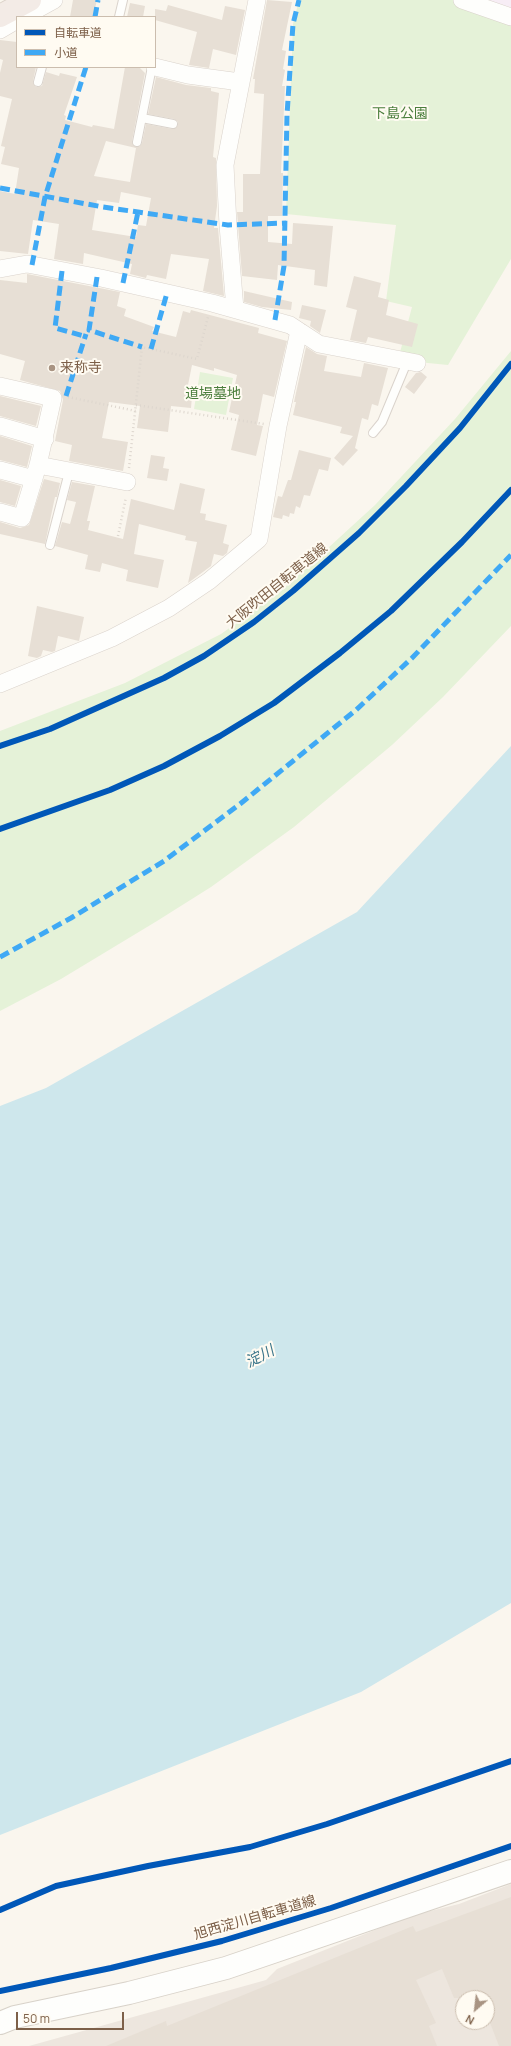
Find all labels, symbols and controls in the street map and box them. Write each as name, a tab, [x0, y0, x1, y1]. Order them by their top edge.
legend	[16, 16, 156, 68]
text: 自転車道	[54, 24, 102, 41]
text: 小道	[54, 44, 78, 61]
park label: 下島公園	[372, 106, 428, 122]
place label: 来称寺	[60, 360, 102, 376]
marker: 来称寺	[47, 363, 57, 373]
park label: 道場墓地	[185, 386, 241, 402]
street label: 大阪吹田自転車道線	[223, 540, 331, 632]
water label: 淀川	[243, 1342, 277, 1372]
street label: 旭西淀川自転車道線	[192, 1893, 318, 1943]
north arrow	[455, 1990, 495, 2030]
scale bar	[18, 2004, 126, 2030]
text: 50 m	[23, 2010, 50, 2027]
text: N	[463, 2012, 477, 2029]

